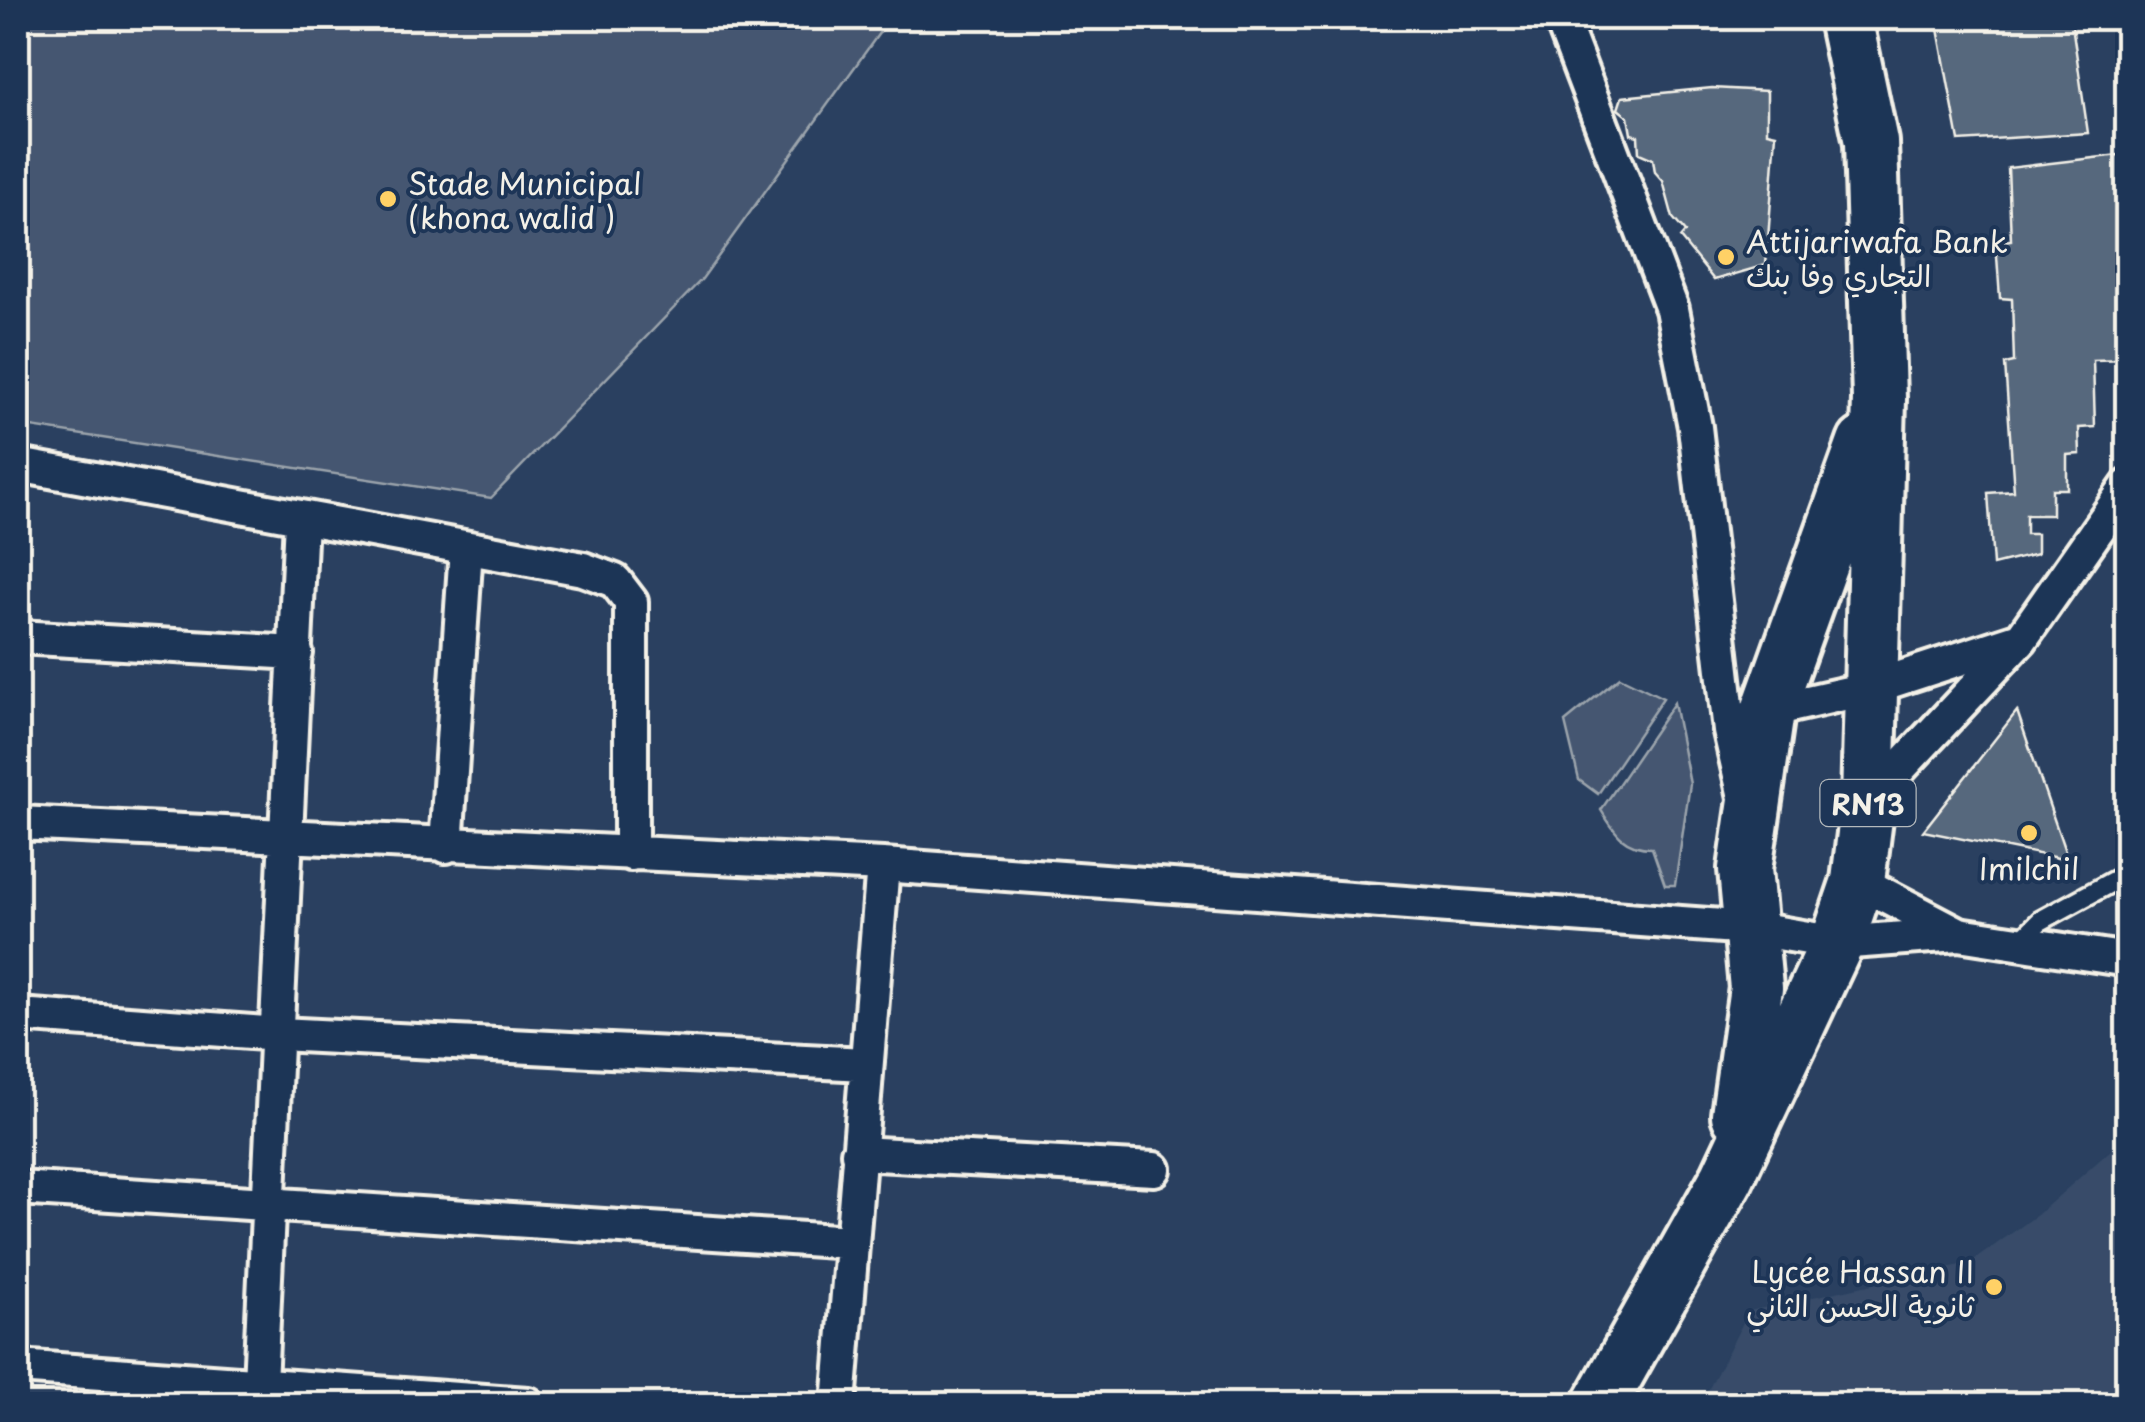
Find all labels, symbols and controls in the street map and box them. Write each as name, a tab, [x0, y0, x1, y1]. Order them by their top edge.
place label: Stade Municipal (khona walid )	[408, 160, 642, 239]
marker: Stade Municipal (khona walid )	[377, 188, 399, 210]
place label: Attijariwafa Bank التجاري وفا بنك	[1746, 218, 2008, 298]
marker: Attijariwafa Bank التجاري وفا بنك	[1715, 246, 1737, 268]
road number: RN13	[1820, 780, 1916, 826]
marker: Imilchil	[2018, 822, 2040, 844]
place label: Imilchil	[1979, 845, 2079, 890]
place label: Lycée Hassan II ثانوية الحسن الثاني	[1746, 1248, 1975, 1333]
marker: Lycée Hassan II ثانوية الحسن الثاني	[1983, 1276, 2005, 1298]

